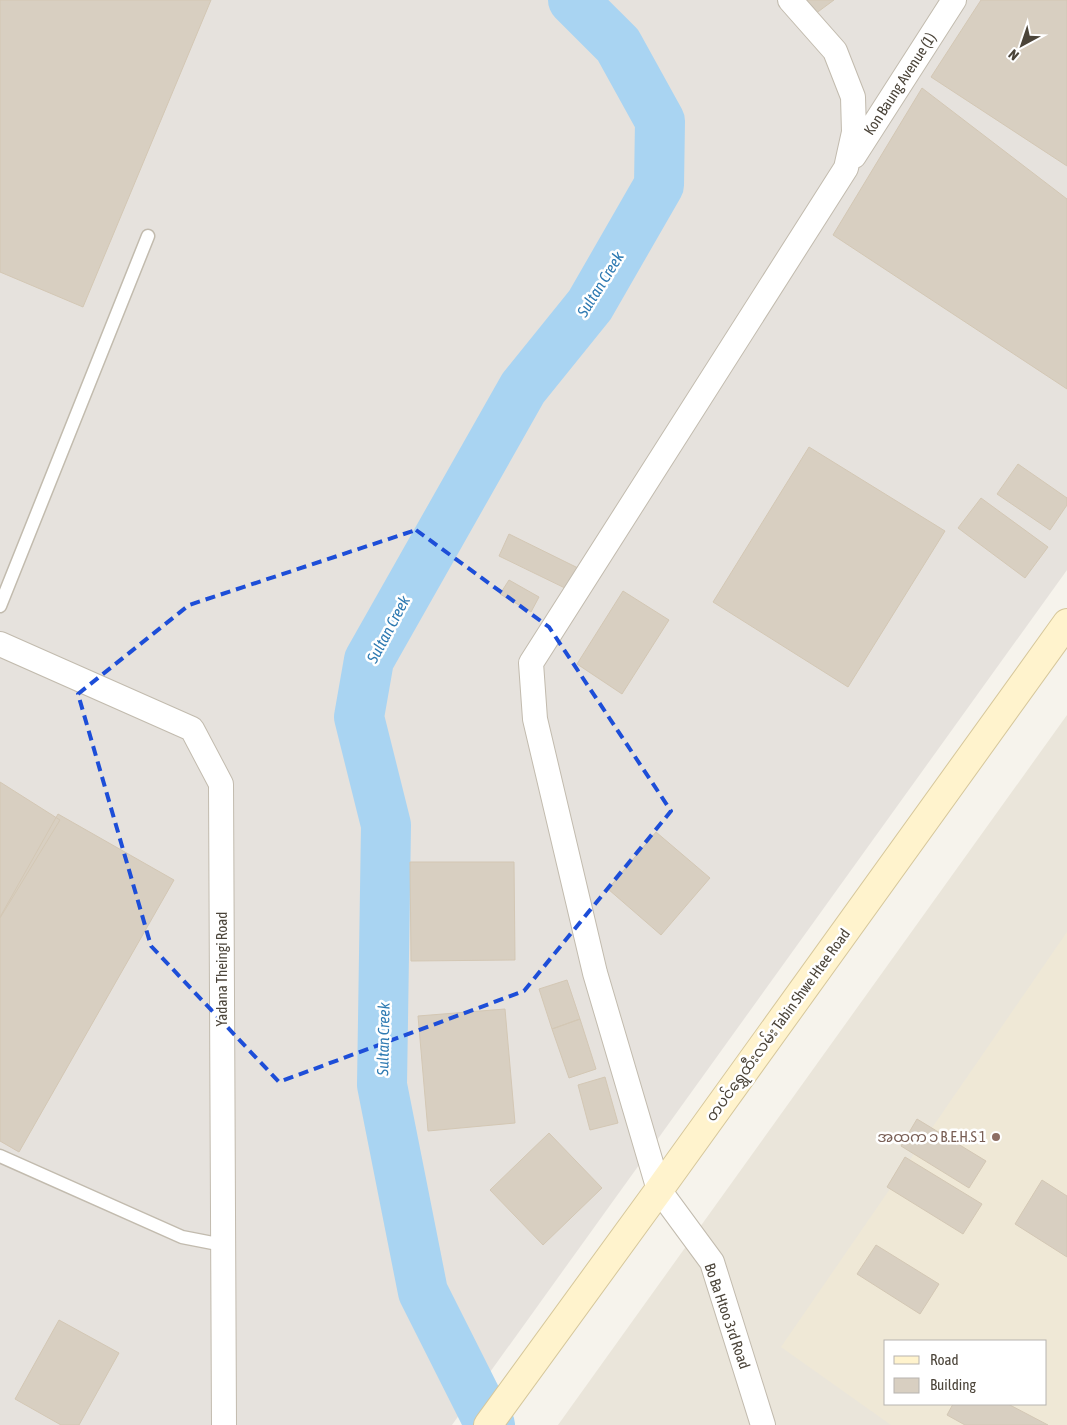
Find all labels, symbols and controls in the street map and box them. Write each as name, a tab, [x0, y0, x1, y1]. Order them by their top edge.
north arrow	[997, 20, 1047, 70]
street label: Kon Baung Avenue (1)	[860, 29, 939, 138]
text: N	[1005, 46, 1022, 64]
water label: Sultan Creek	[572, 247, 628, 321]
water label: Sultan Creek	[362, 592, 414, 666]
street label: Yadana Theingi Road	[213, 912, 230, 1026]
street label: တပင်ရွှေထီးလမ်း Tabin Shwe Htee Road	[701, 925, 856, 1126]
water label: Sultan Creek	[373, 1001, 393, 1077]
place label: အထက ၁ B.E.H.S 1	[877, 1128, 986, 1145]
marker: အထက ၁ B.E.H.S 1	[990, 1131, 1002, 1143]
street label: Bo Ba Htoo 3rd Road	[701, 1261, 754, 1371]
legend	[884, 1340, 1047, 1405]
text: Road	[930, 1351, 959, 1368]
text: Building	[930, 1376, 976, 1393]

